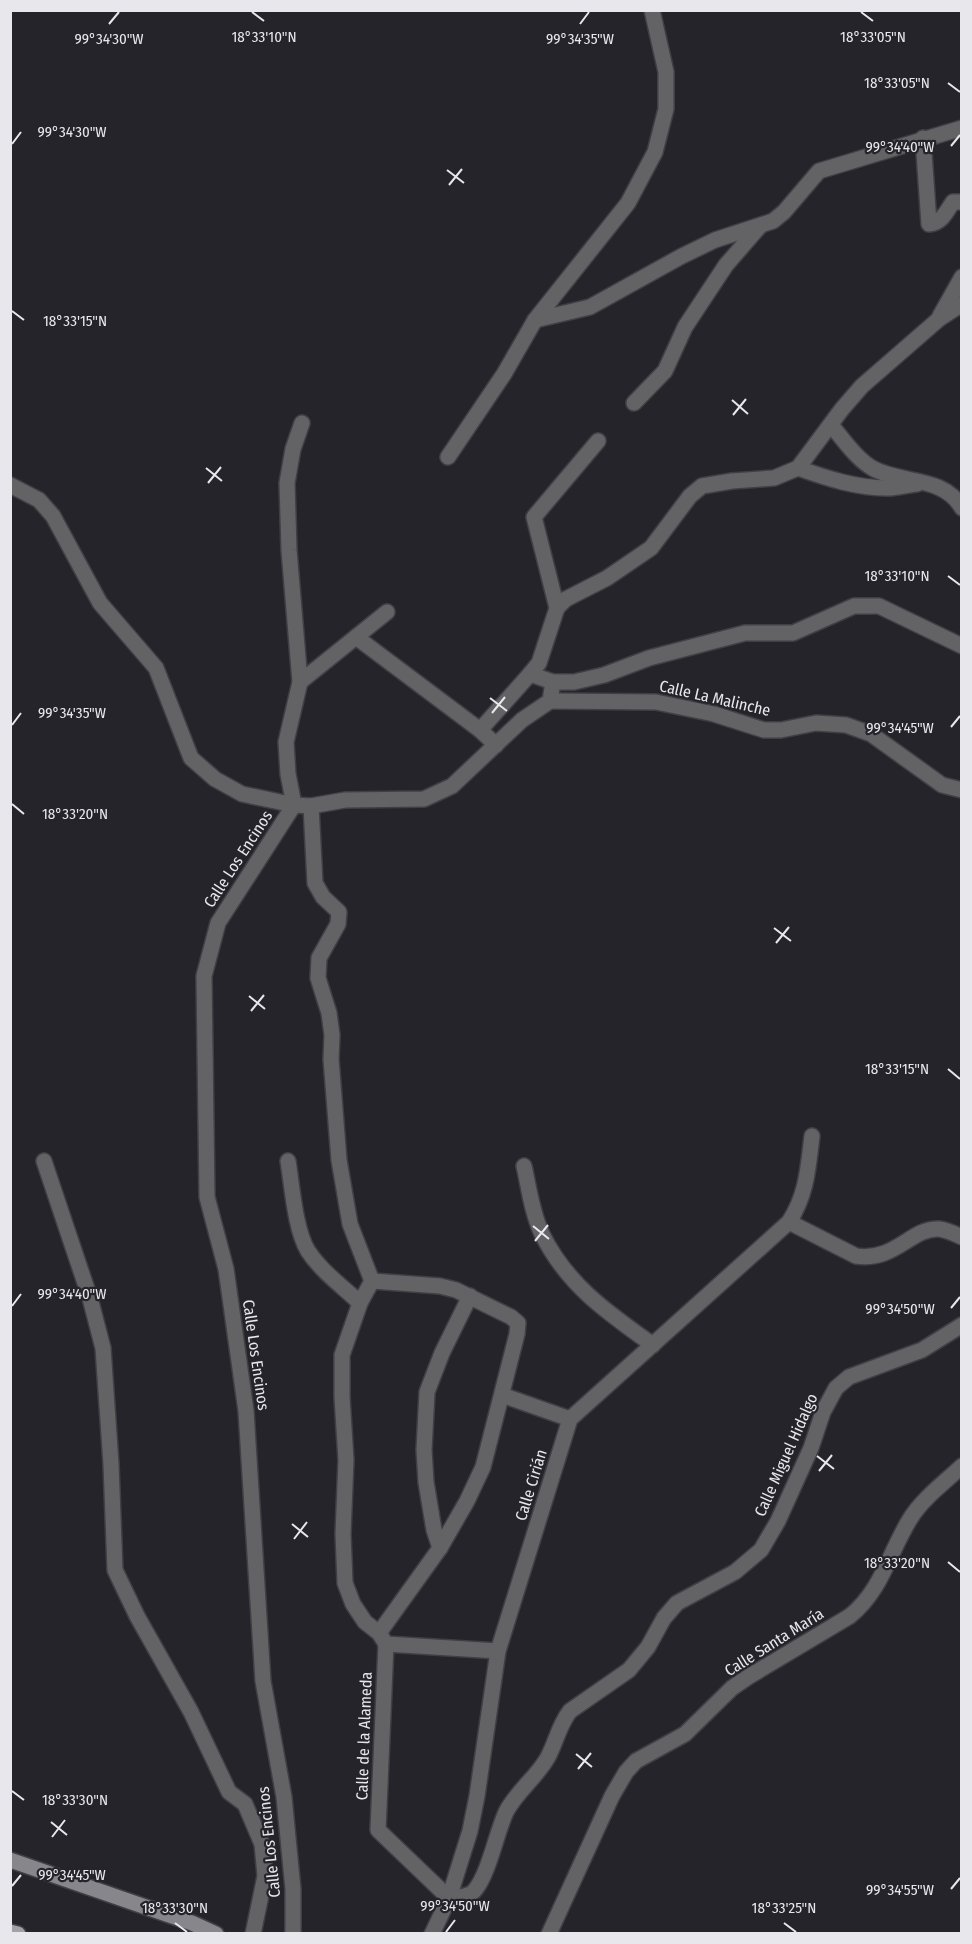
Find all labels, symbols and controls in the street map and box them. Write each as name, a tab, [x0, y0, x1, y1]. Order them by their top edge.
text: 18°33'10"N	[231, 28, 297, 46]
text: 18°33'05"N	[840, 28, 906, 46]
text: 99°34'30"W	[74, 30, 144, 48]
text: 99°34'35"W	[546, 30, 614, 48]
text: 18°33'05"N	[864, 74, 930, 92]
text: 99°34'30"W	[37, 123, 107, 141]
text: 99°34'40"W	[865, 138, 935, 156]
text: 18°33'15"N	[43, 312, 107, 330]
text: 18°33'10"N	[864, 567, 930, 585]
street label: Calle La Malinche	[658, 676, 772, 720]
text: 99°34'35"W	[38, 704, 106, 722]
text: 99°34'45"W	[866, 719, 934, 737]
text: 18°33'20"N	[42, 805, 108, 823]
street label: Calle Los Encinos	[200, 807, 276, 911]
text: 18°33'15"N	[865, 1060, 929, 1078]
text: 99°34'40"W	[37, 1285, 107, 1303]
street label: Calle Los Encinos	[239, 1298, 273, 1412]
text: 99°34'50"W	[865, 1300, 935, 1318]
street label: Calle Miguel Hidalgo	[750, 1391, 822, 1519]
street label: Calle Cirián	[511, 1447, 551, 1523]
text: 18°33'20"N	[864, 1554, 930, 1572]
street label: Calle Santa María	[721, 1604, 827, 1680]
street label: Calle de la Alameda	[352, 1671, 376, 1801]
street label: Calle Los Encinos	[254, 1785, 284, 1899]
text: 18°33'30"N	[42, 1791, 108, 1809]
text: 99°34'45"W	[38, 1866, 106, 1884]
text: 99°34'55"W	[866, 1881, 934, 1899]
text: 99°34'50"W	[420, 1897, 490, 1915]
text: 18°33'30"N	[142, 1899, 208, 1917]
text: 18°33'25"N	[752, 1899, 816, 1917]

